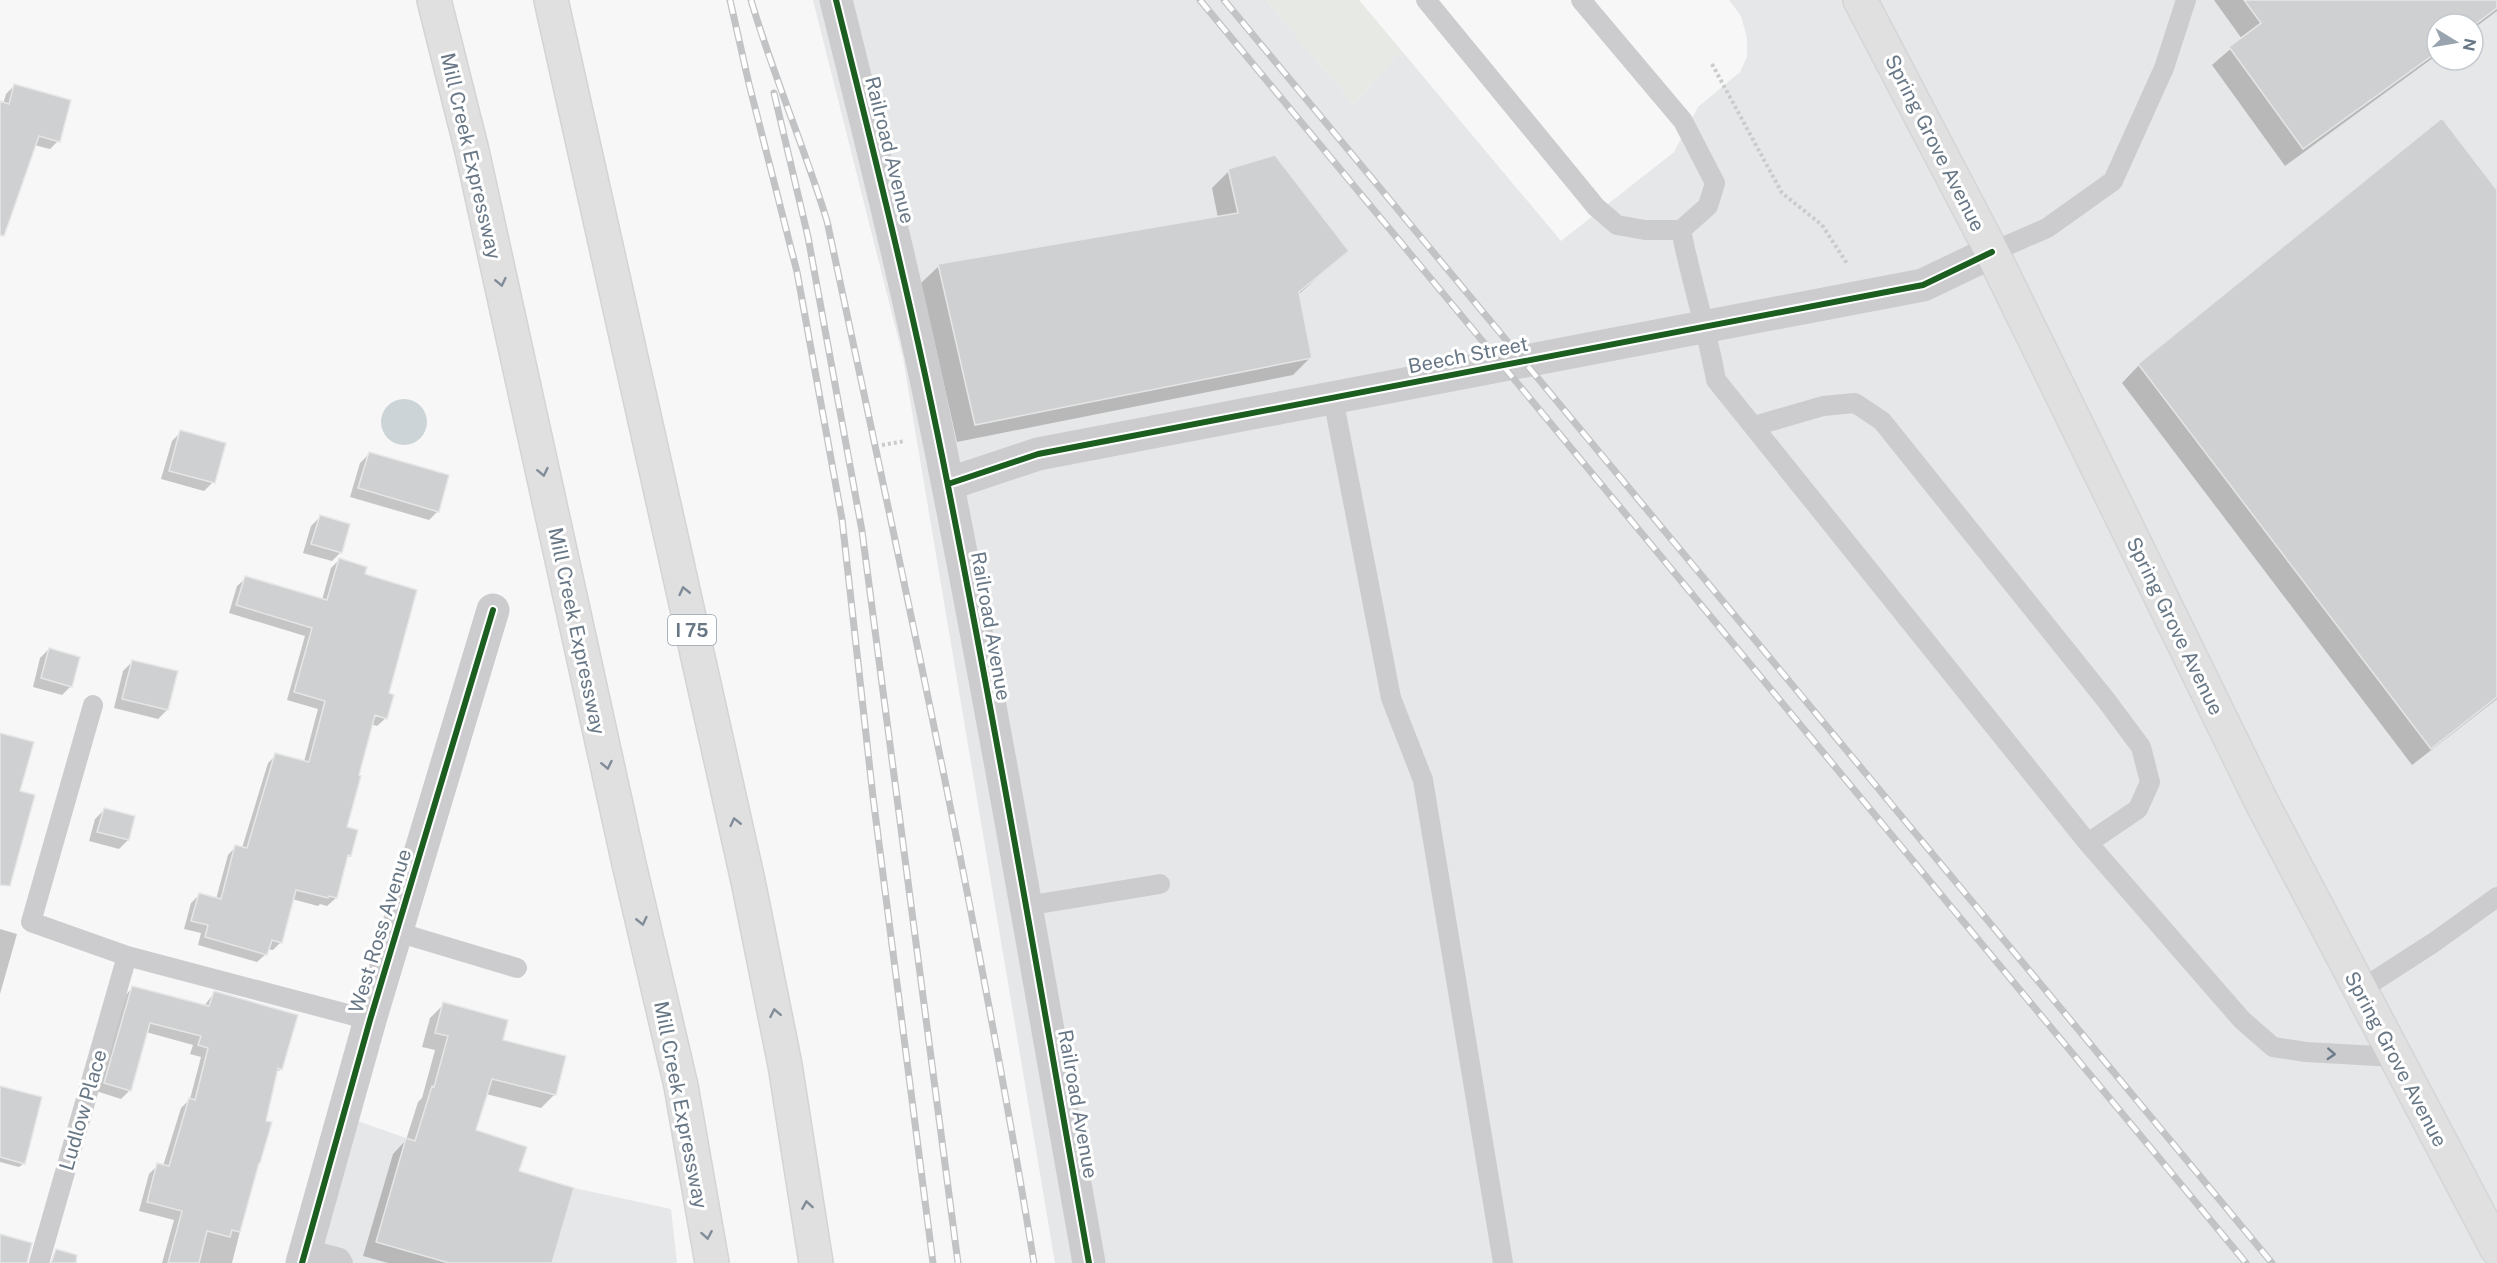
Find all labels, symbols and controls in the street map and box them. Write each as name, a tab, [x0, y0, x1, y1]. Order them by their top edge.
north arrow	[2425, 12, 2485, 72]
text: N	[2459, 37, 2480, 53]
street label: Mill Creek Expressway	[436, 51, 506, 262]
street label: Spring Grove Avenue	[1880, 51, 1990, 235]
street label: Railroad Avenue	[860, 74, 920, 226]
one-way arrow	[494, 276, 507, 286]
street label: Beech Street	[1406, 332, 1530, 378]
one-way arrow	[535, 467, 548, 477]
street label: Mill Creek Expressway	[543, 525, 611, 737]
street label: Spring Grove Avenue	[2121, 533, 2229, 719]
street label: Railroad Avenue	[966, 550, 1016, 702]
one-way arrow	[678, 586, 691, 596]
road number: I 75	[668, 615, 716, 645]
one-way arrow	[600, 760, 613, 770]
one-way arrow	[729, 817, 742, 827]
street label: West Ross Avenue	[344, 846, 416, 1016]
one-way arrow	[635, 916, 648, 926]
street label: Spring Grove Avenue	[2340, 967, 2452, 1151]
street label: Mill Creek Expressway	[649, 999, 713, 1211]
one-way arrow	[769, 1008, 782, 1018]
street label: Railroad Avenue	[1053, 1028, 1103, 1180]
street label: Ludlow Place	[54, 1047, 112, 1173]
one-way arrow	[2327, 1047, 2336, 1060]
one-way arrow	[801, 1201, 813, 1210]
one-way arrow	[700, 1230, 713, 1240]

